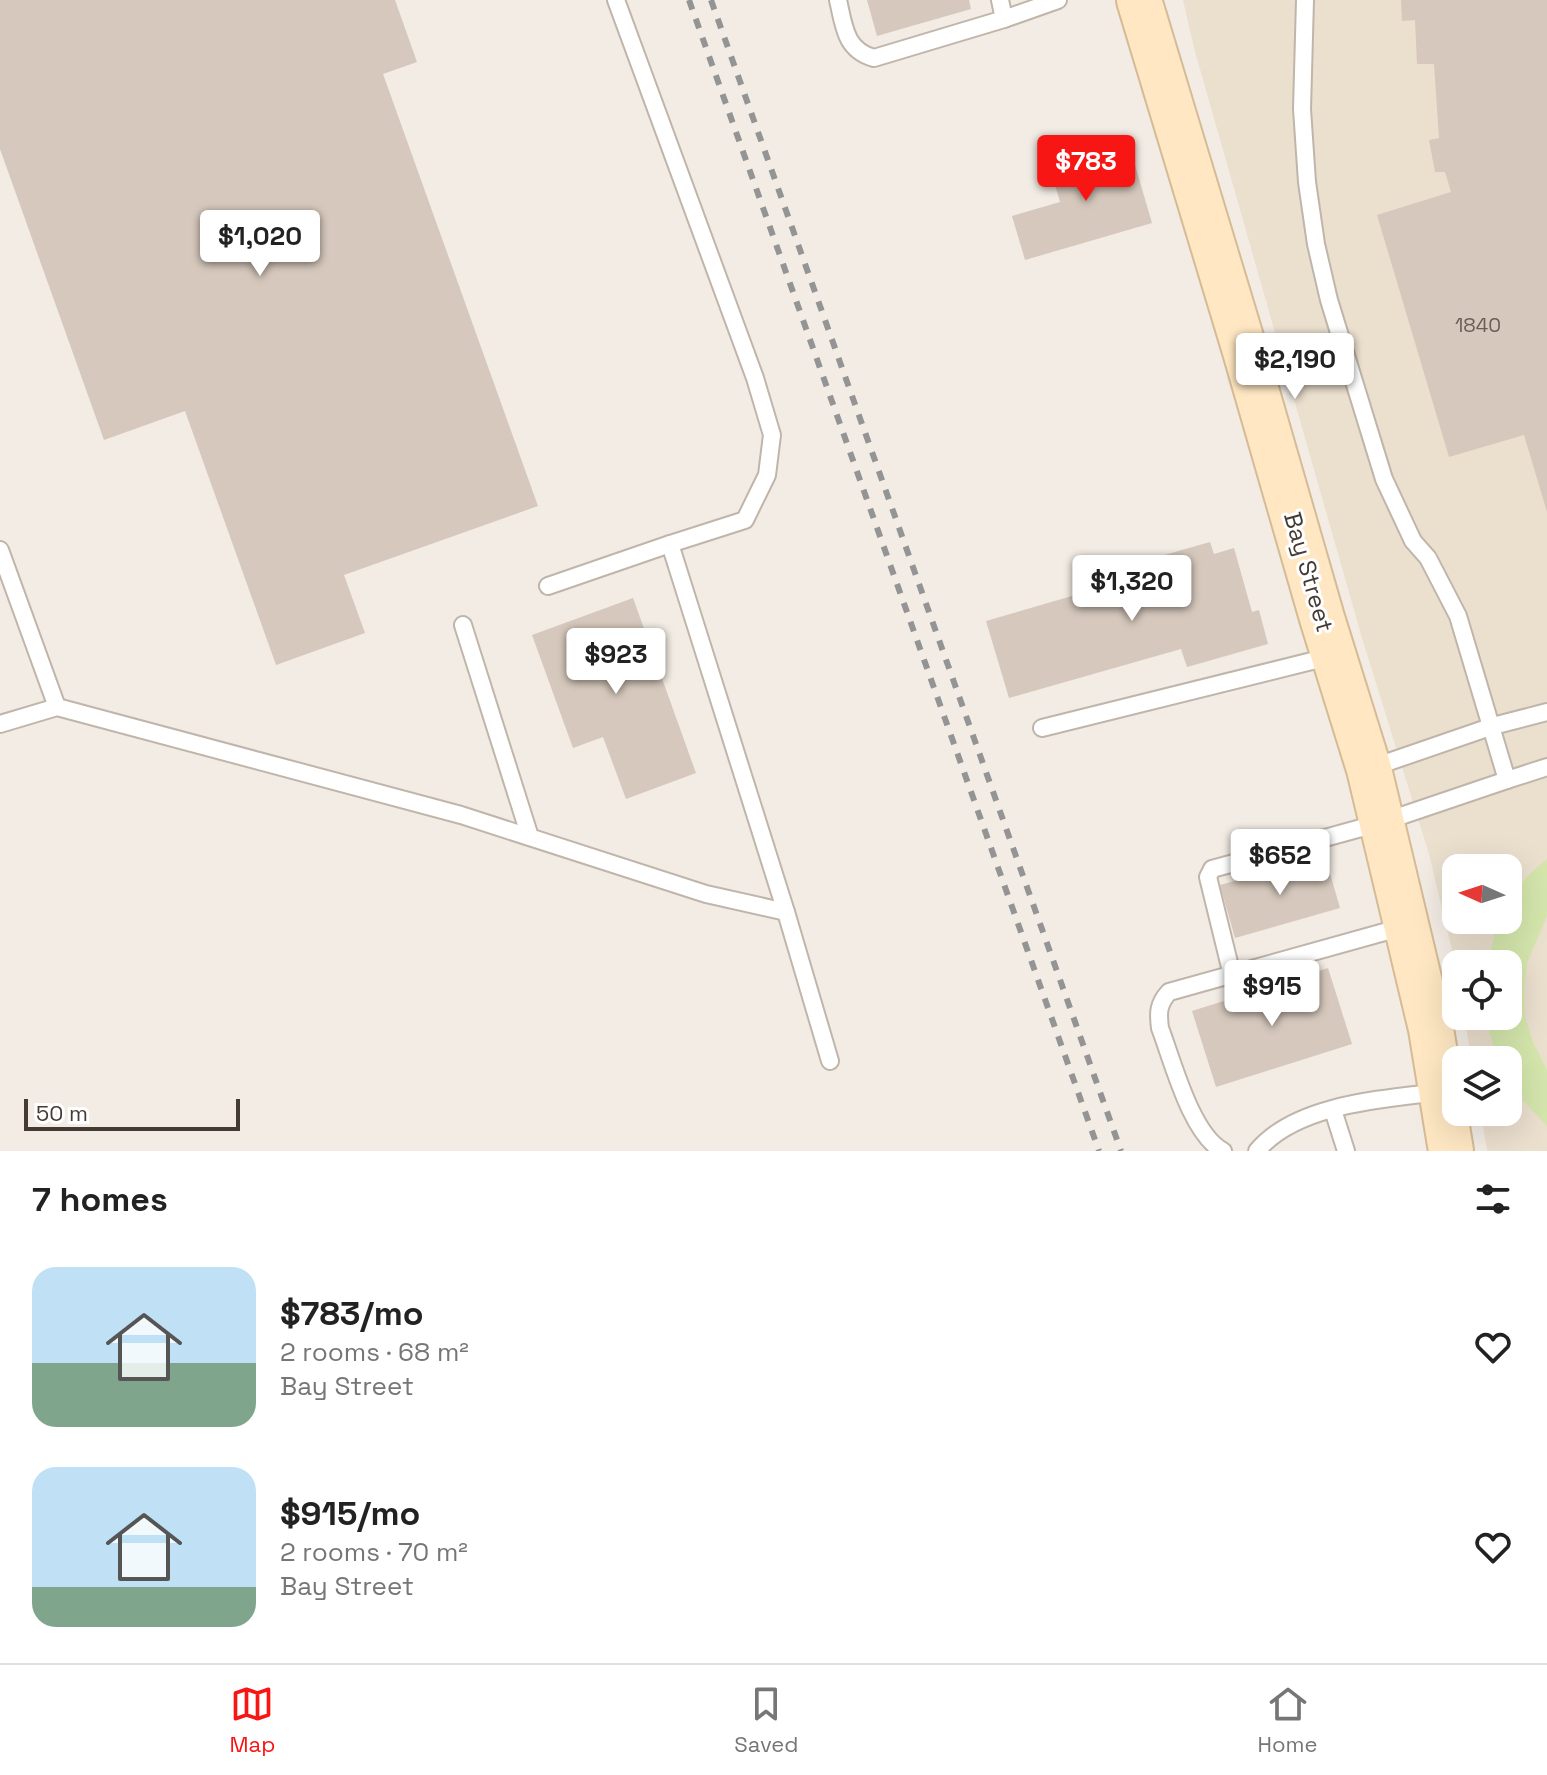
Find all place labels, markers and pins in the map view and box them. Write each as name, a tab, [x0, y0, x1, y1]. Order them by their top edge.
pin: $783	[1039, 135, 1133, 203]
pin: $1,020	[195, 210, 325, 278]
pin: $2,190	[1230, 333, 1360, 401]
pin: $1,320	[1067, 555, 1197, 623]
pin: $923	[569, 628, 663, 696]
pin: $652	[1233, 829, 1327, 897]
pin: $915	[1225, 960, 1319, 1028]

